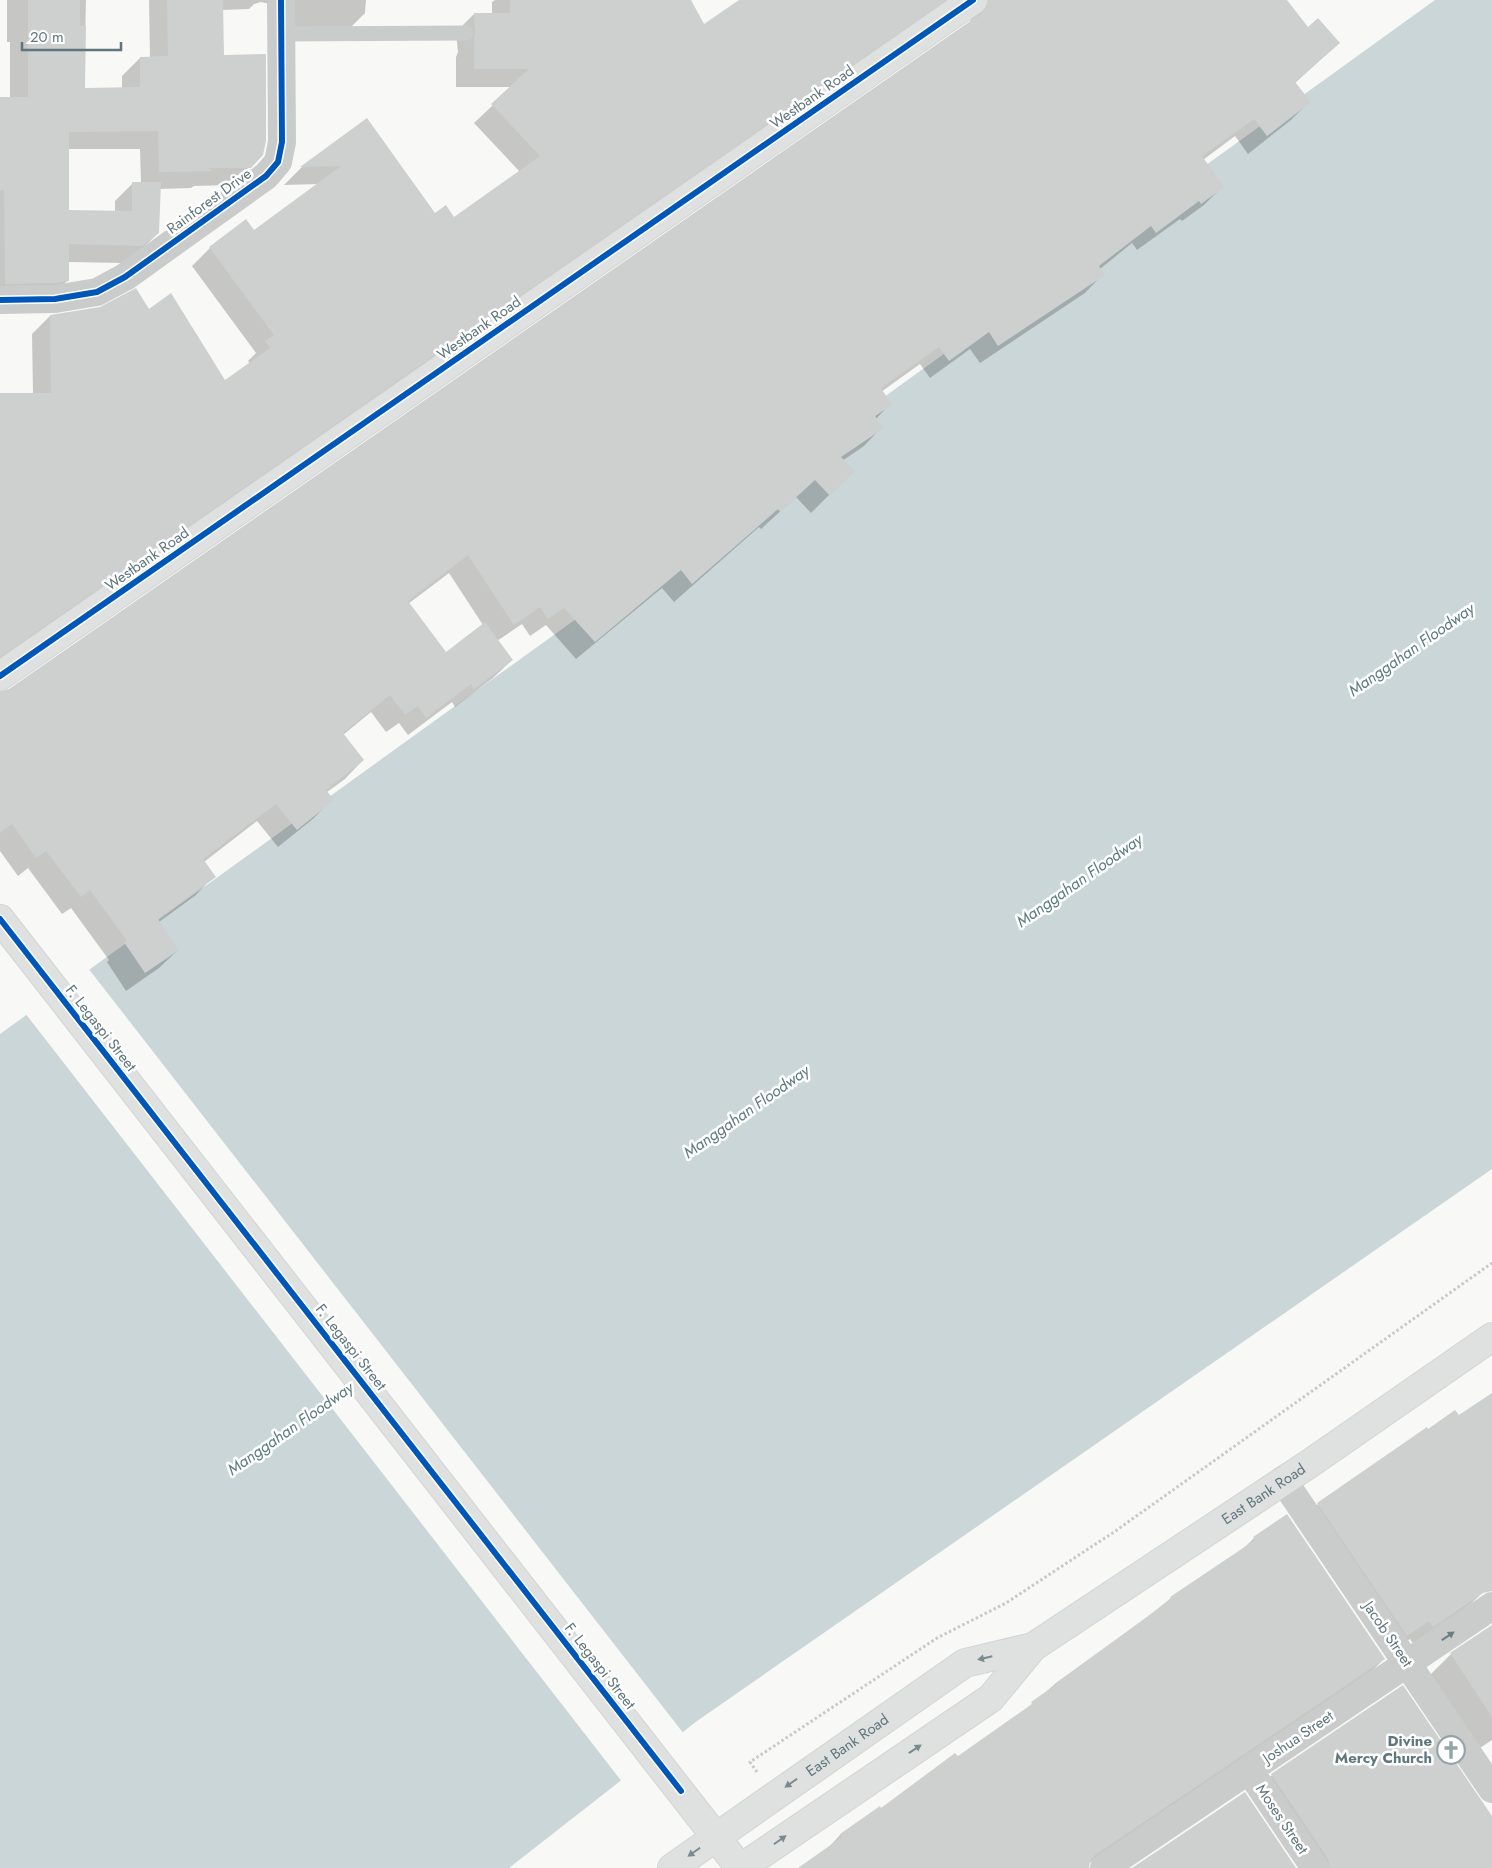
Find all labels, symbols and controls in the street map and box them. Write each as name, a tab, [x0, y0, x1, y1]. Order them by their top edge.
scale bar	[22, 20, 121, 52]
text: 20 m	[30, 26, 64, 48]
street label: Westbank Road	[766, 60, 858, 134]
street label: Rainforest Drive	[162, 163, 256, 239]
street label: Westbank Road	[433, 291, 525, 365]
street label: Westbank Road	[101, 522, 193, 596]
water label: Manggahan Floodway	[1344, 596, 1480, 702]
water label: Manggahan Floodway	[1012, 827, 1148, 933]
street label: F. Legaspi Street	[60, 980, 142, 1076]
water label: Manggahan Floodway	[679, 1058, 815, 1164]
street label: F. Legaspi Street	[310, 1299, 392, 1395]
water label: Manggahan Floodway	[223, 1375, 359, 1481]
street label: East Bank Road	[1217, 1458, 1310, 1530]
street label: Jacob Street	[1357, 1595, 1418, 1672]
street label: F. Legaspi Street	[559, 1618, 641, 1714]
one-way arrow	[1441, 1631, 1455, 1641]
one-way arrow	[978, 1654, 993, 1662]
street label: Joshua Street	[1257, 1705, 1338, 1770]
street label: East Bank Road	[801, 1709, 893, 1782]
place label: Divine Mercy Church	[1335, 1730, 1432, 1769]
church icon: Divine Mercy Church	[1436, 1735, 1466, 1765]
one-way arrow	[908, 1744, 922, 1754]
one-way arrow	[784, 1778, 798, 1788]
street label: Moses Street	[1250, 1779, 1314, 1859]
one-way arrow	[774, 1835, 787, 1845]
one-way arrow	[687, 1847, 701, 1857]

